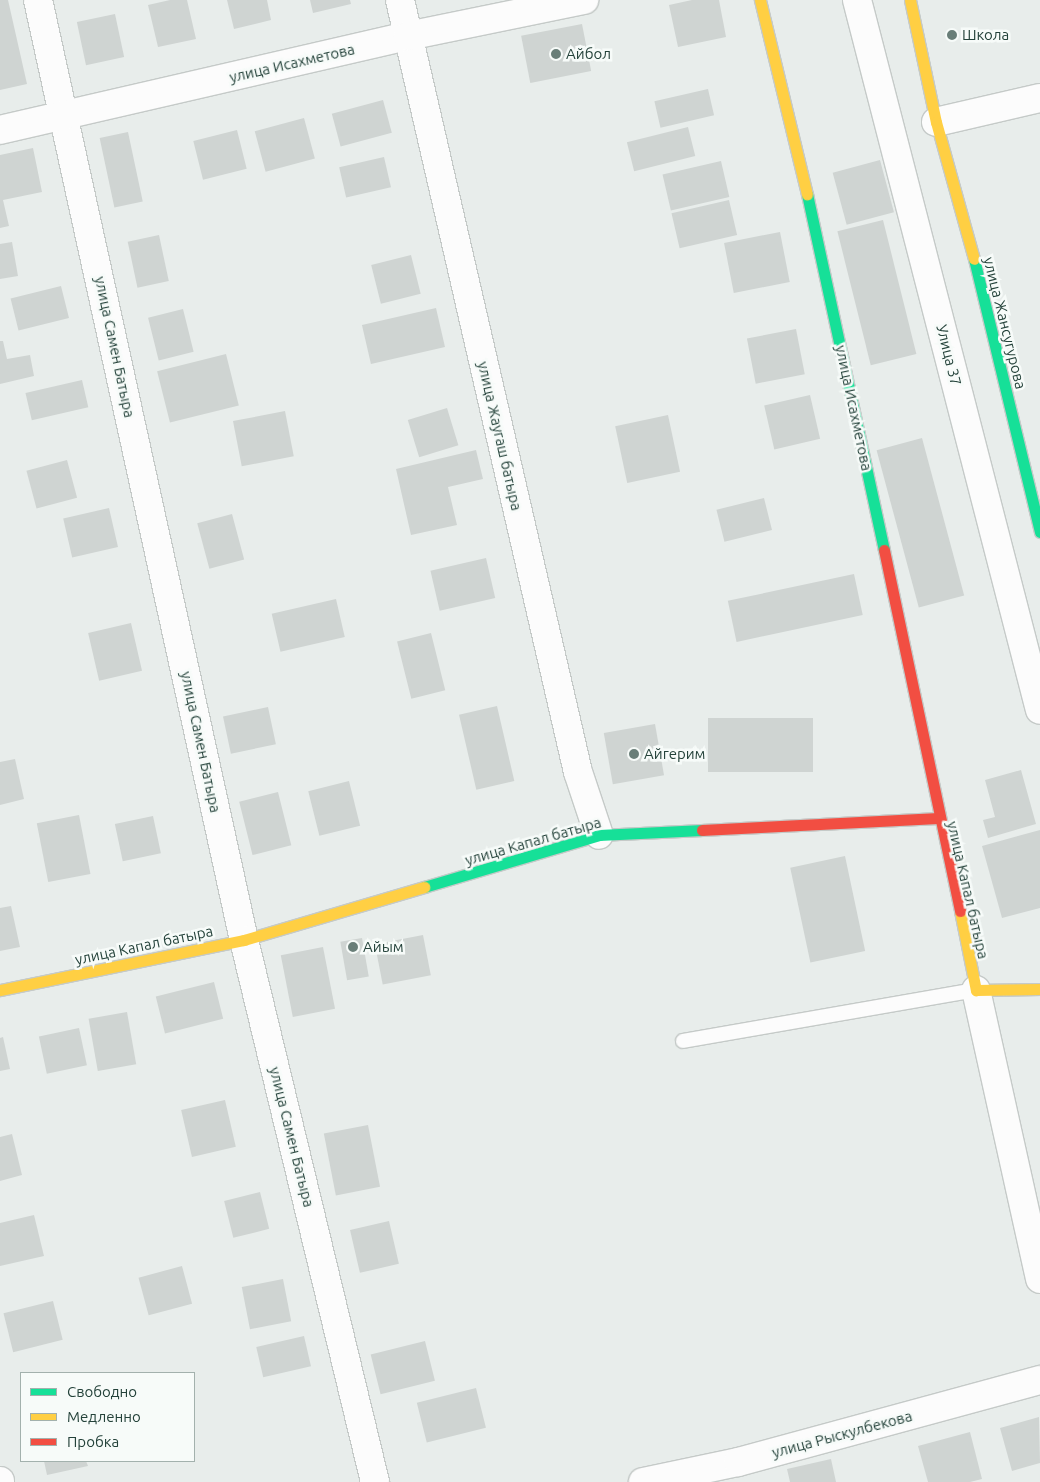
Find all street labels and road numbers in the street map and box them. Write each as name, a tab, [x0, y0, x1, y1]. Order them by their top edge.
street label: улица Исахметова	[228, 40, 356, 86]
street label: улица Жансугурова	[980, 255, 1030, 391]
street label: улица Самен Батыра	[91, 275, 139, 419]
street label: Улица 37	[933, 323, 965, 387]
street label: улица Исахметова	[832, 343, 876, 473]
street label: улица Жаугаш батыра	[474, 360, 526, 512]
street label: улица Самен Батыра	[177, 670, 225, 814]
street label: улица Капал батыра	[463, 813, 603, 869]
street label: улица Капал батыра	[943, 819, 993, 961]
street label: улица Капал батыра	[73, 922, 215, 968]
street label: улица Самен Батыра	[266, 1065, 318, 1209]
street label: улица Рыскулбекова	[770, 1407, 914, 1461]

